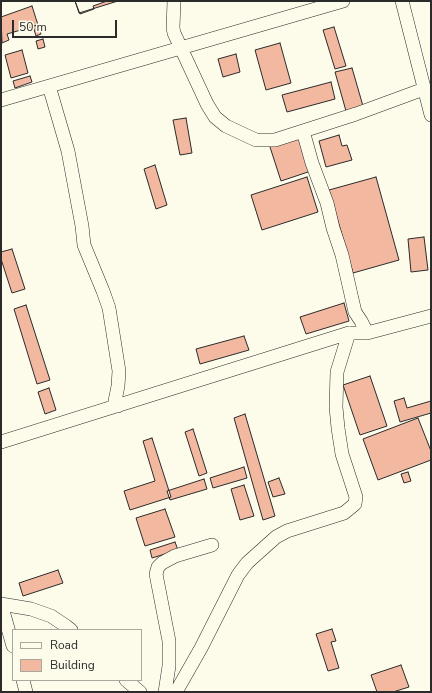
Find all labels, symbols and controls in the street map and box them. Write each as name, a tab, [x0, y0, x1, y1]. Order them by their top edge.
scale bar	[14, 12, 119, 38]
text: 50 m	[19, 19, 47, 35]
legend	[12, 629, 142, 681]
text: Road	[50, 637, 78, 653]
text: Building	[50, 657, 95, 673]

